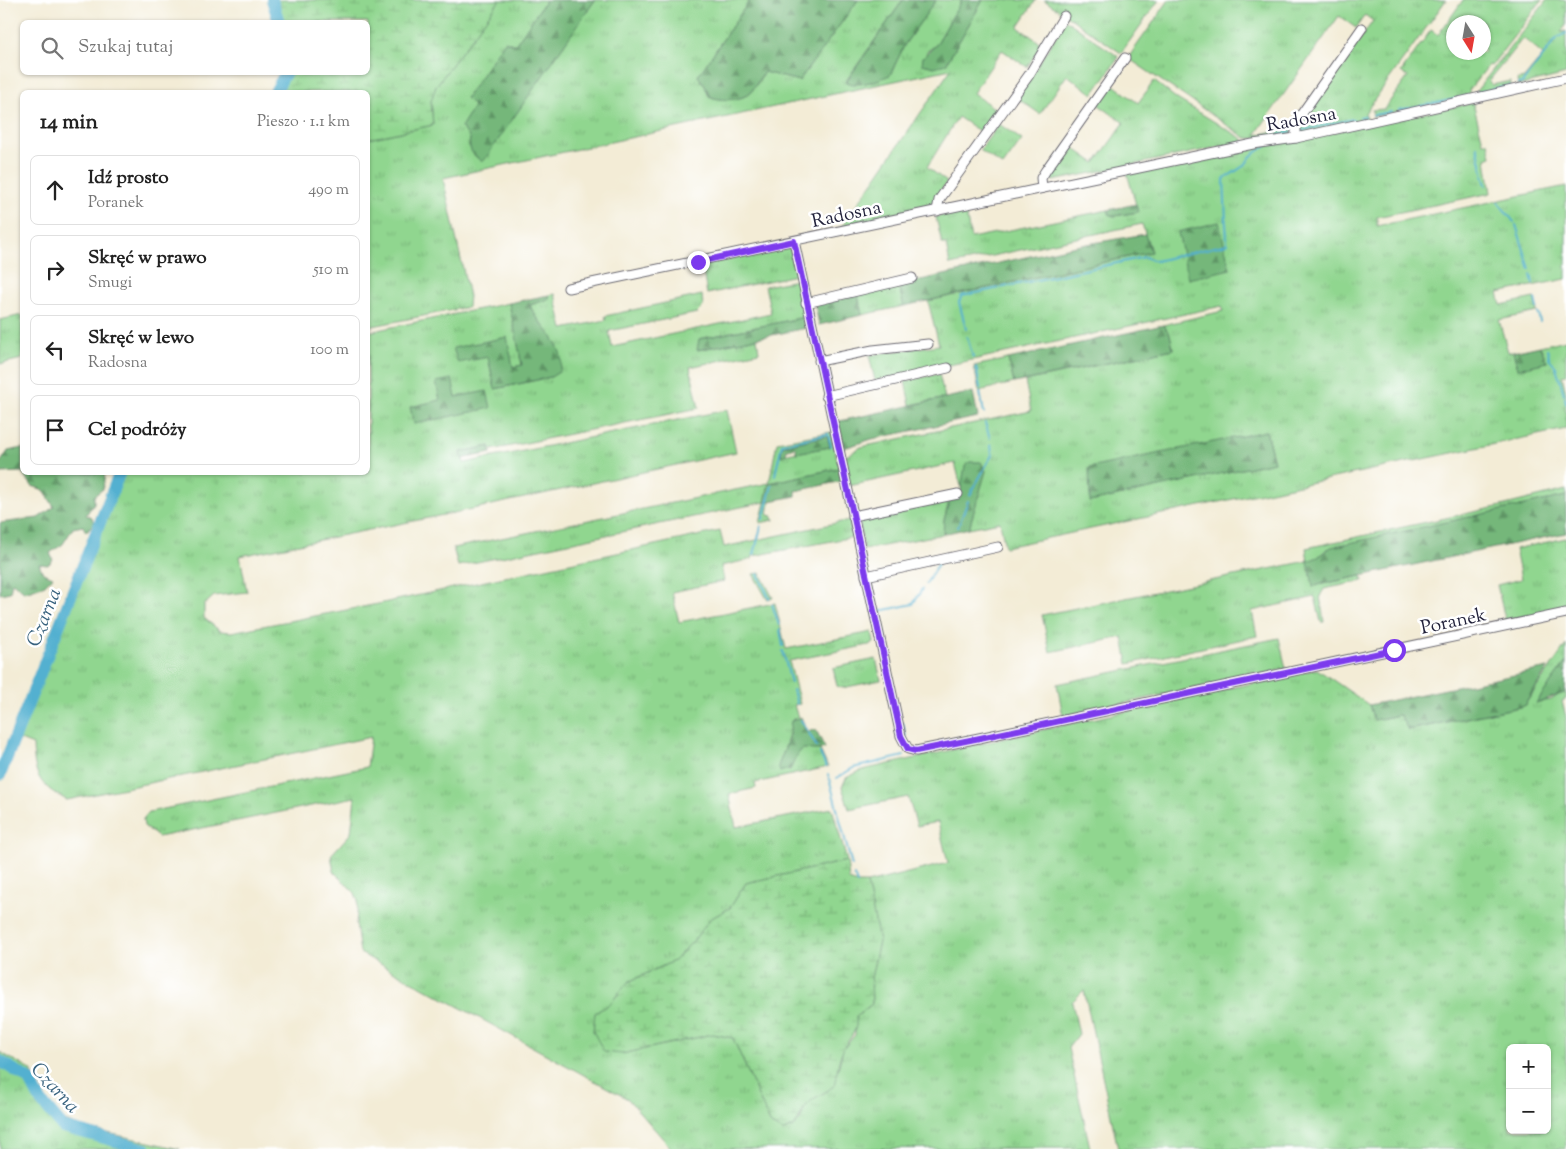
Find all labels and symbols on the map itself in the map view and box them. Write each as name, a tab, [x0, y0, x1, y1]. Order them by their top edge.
north arrow	[1446, 15, 1491, 60]
street label: Radosna	[1264, 101, 1339, 140]
street label: Radosna	[809, 195, 884, 236]
route end	[687, 251, 710, 274]
water label: Czarna	[20, 584, 70, 652]
street label: Poranek	[1418, 602, 1489, 643]
route start	[1383, 639, 1406, 662]
water label: Czarna	[23, 1057, 86, 1121]

